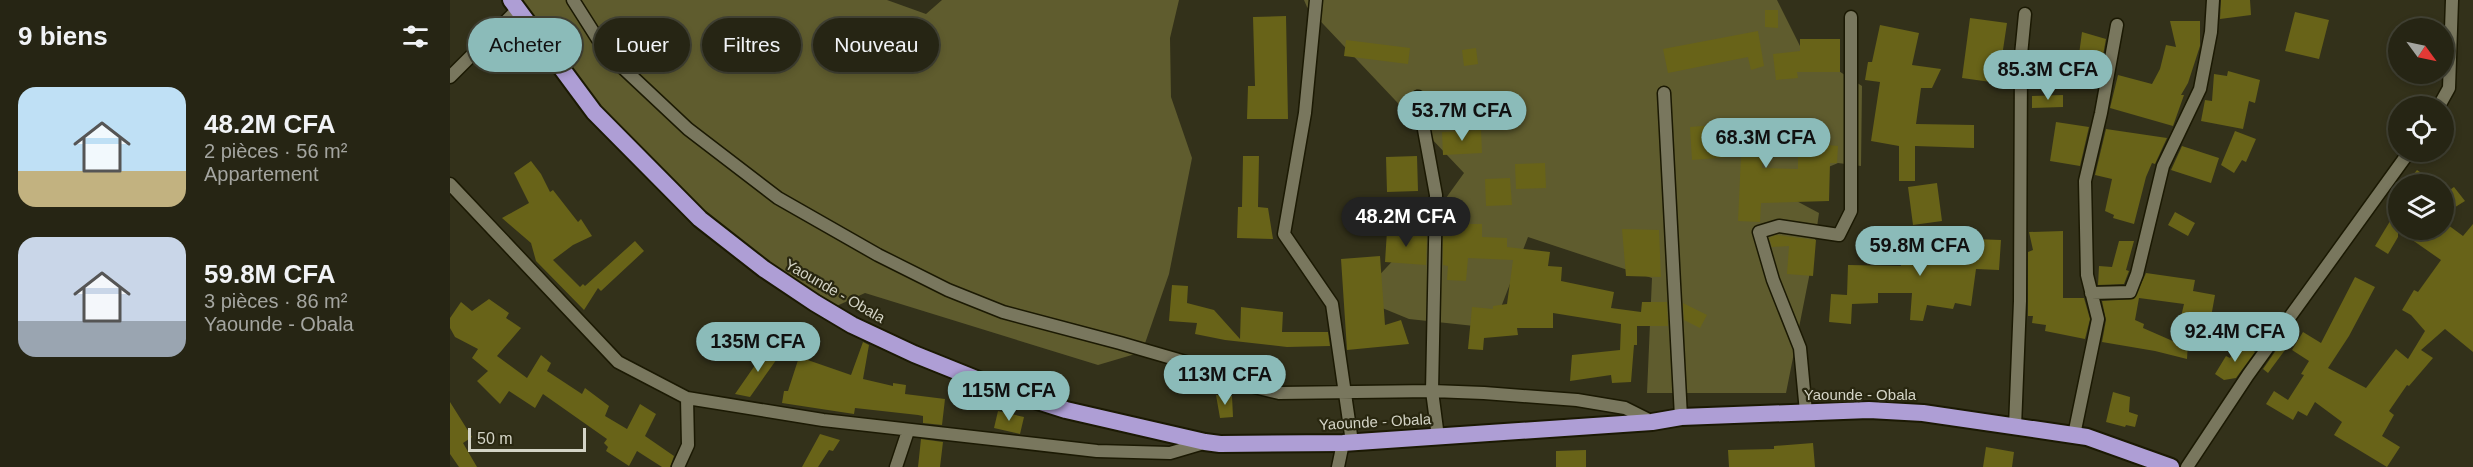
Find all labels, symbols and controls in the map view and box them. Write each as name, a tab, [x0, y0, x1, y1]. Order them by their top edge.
chip: Acheter	[468, 18, 582, 72]
chip: Louer	[594, 18, 690, 72]
chip: Filtres	[702, 18, 801, 72]
chip: Nouveau	[813, 18, 939, 72]
north arrow	[2388, 18, 2454, 84]
map controls	[2388, 18, 2454, 240]
icon: filters	[399, 20, 432, 53]
text: 9 biens	[18, 21, 108, 51]
pin: 85.3M CFA	[1979, 50, 2117, 101]
text: 85.3M CFA	[1997, 58, 2099, 80]
pin: 53.7M CFA	[1393, 91, 1531, 142]
button: locate	[2388, 96, 2454, 162]
text: 53.7M CFA	[1411, 99, 1513, 121]
text: 48.2M CFA	[204, 109, 336, 139]
icon: home	[66, 111, 138, 183]
pin: 68.3M CFA	[1697, 118, 1835, 169]
text: 68.3M CFA	[1715, 126, 1817, 148]
text: 2 pièces · 56 m²	[204, 140, 347, 162]
text: Appartement	[204, 163, 319, 185]
button: layers	[2388, 174, 2454, 240]
pin: 48.2M CFA	[1337, 197, 1475, 248]
text: 48.2M CFA	[1355, 205, 1457, 227]
pin: 59.8M CFA	[1851, 226, 1989, 277]
text: 59.8M CFA	[1869, 234, 1971, 256]
street label: Yaounde - Obala	[782, 255, 889, 326]
text: 59.8M CFA	[204, 259, 336, 289]
icon: home	[66, 261, 138, 333]
text: 3 pièces · 86 m²	[204, 290, 347, 312]
pin: 92.4M CFA	[2166, 312, 2304, 363]
text: Yaounde - Obala	[204, 313, 354, 335]
text: 92.4M CFA	[2184, 320, 2286, 342]
pin: 135M CFA	[696, 322, 820, 373]
text: 135M CFA	[710, 330, 806, 352]
pin: 113M CFA	[1163, 355, 1287, 406]
text: 113M CFA	[1178, 363, 1272, 385]
pin: 115M CFA	[947, 371, 1071, 422]
text: 115M CFA	[962, 379, 1056, 401]
street label: Yaounde - Obala	[1804, 386, 1917, 403]
street label: Yaounde - Obala	[1318, 410, 1432, 433]
scale bar	[468, 425, 586, 452]
text: 50 m	[477, 430, 513, 447]

